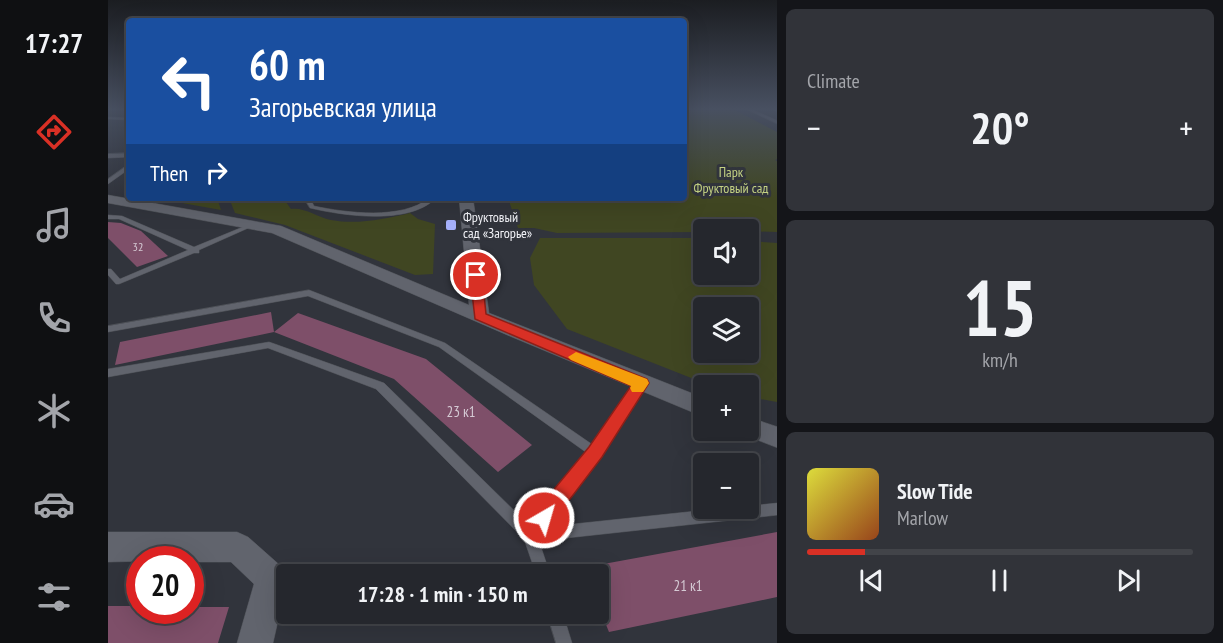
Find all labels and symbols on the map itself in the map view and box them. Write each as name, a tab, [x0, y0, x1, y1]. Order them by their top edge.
park label: Парк Фруктовый сад	[694, 163, 768, 197]
place label: Фруктовый сад «Загорье»	[463, 208, 532, 242]
marker: Фруктовый сад «Загорье»	[444, 218, 458, 232]
house number: 32	[133, 239, 143, 254]
pin	[450, 249, 501, 300]
house number: 23 к1	[446, 402, 476, 421]
position arrow	[512, 486, 576, 550]
speed limit sign: 20	[126, 546, 204, 624]
house number: 21 к1	[673, 576, 703, 595]

